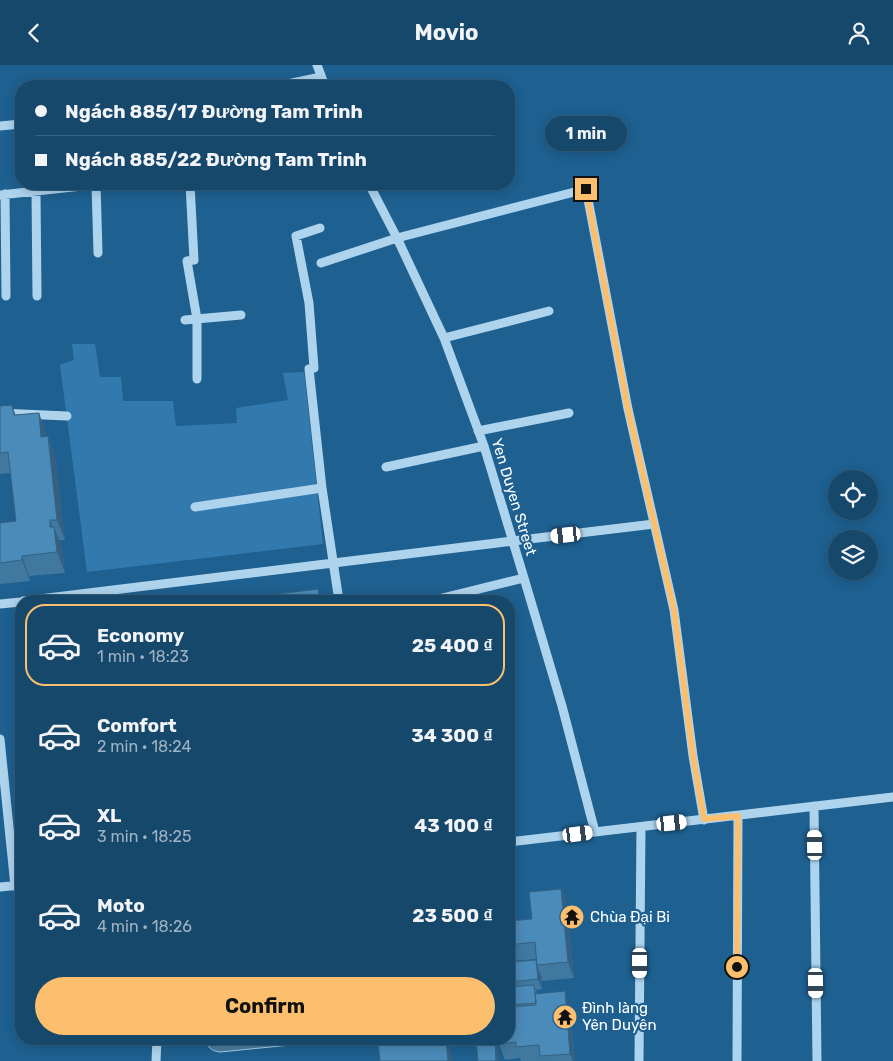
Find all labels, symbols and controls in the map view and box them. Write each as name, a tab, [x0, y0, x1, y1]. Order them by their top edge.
icon: back	[20, 19, 48, 47]
text: Movio	[414, 19, 479, 46]
icon: person	[845, 19, 873, 47]
text: Ngách 885/17 Đường Tam Trinh	[65, 100, 363, 123]
callout: 1 min	[545, 117, 627, 151]
text: 1 min	[566, 124, 606, 143]
text: Ngách 885/22 Đường Tam Trinh	[65, 148, 367, 171]
route end	[575, 178, 597, 200]
street label: Yen Duyen Street	[488, 436, 540, 558]
map controls	[828, 470, 878, 580]
button: locate	[828, 470, 878, 520]
car	[550, 526, 581, 544]
button: layers	[828, 530, 878, 580]
icon: car	[37, 623, 82, 668]
text: Economy	[97, 624, 184, 647]
text: 25 400 ₫	[412, 634, 493, 657]
text: 1 min · 18:23	[97, 647, 189, 666]
icon: car	[37, 713, 82, 758]
text: Comfort	[97, 714, 177, 737]
text: 34 300 ₫	[411, 724, 493, 747]
text: 2 min · 18:24	[97, 737, 192, 756]
icon: car	[37, 803, 82, 848]
text: XL	[97, 804, 121, 827]
text: 43 100 ₫	[414, 814, 493, 837]
car	[656, 814, 687, 832]
car	[562, 825, 593, 843]
text: 3 min · 18:25	[97, 827, 191, 846]
car	[807, 830, 822, 860]
icon: car	[37, 893, 82, 938]
text: Moto	[97, 894, 145, 917]
text: 23 500 ₫	[412, 904, 493, 927]
temple icon: Chùa Đại Bi	[559, 904, 585, 930]
place label: Chùa Đại Bi	[590, 908, 670, 926]
text: 4 min · 18:26	[97, 917, 192, 936]
car	[632, 948, 647, 978]
route start	[726, 956, 748, 978]
car	[808, 968, 823, 998]
button: Confirm	[35, 977, 495, 1035]
place label: Đình làng Yên Duyên	[582, 999, 656, 1034]
temple icon: Đình làng Yên Duyên	[552, 1004, 578, 1030]

